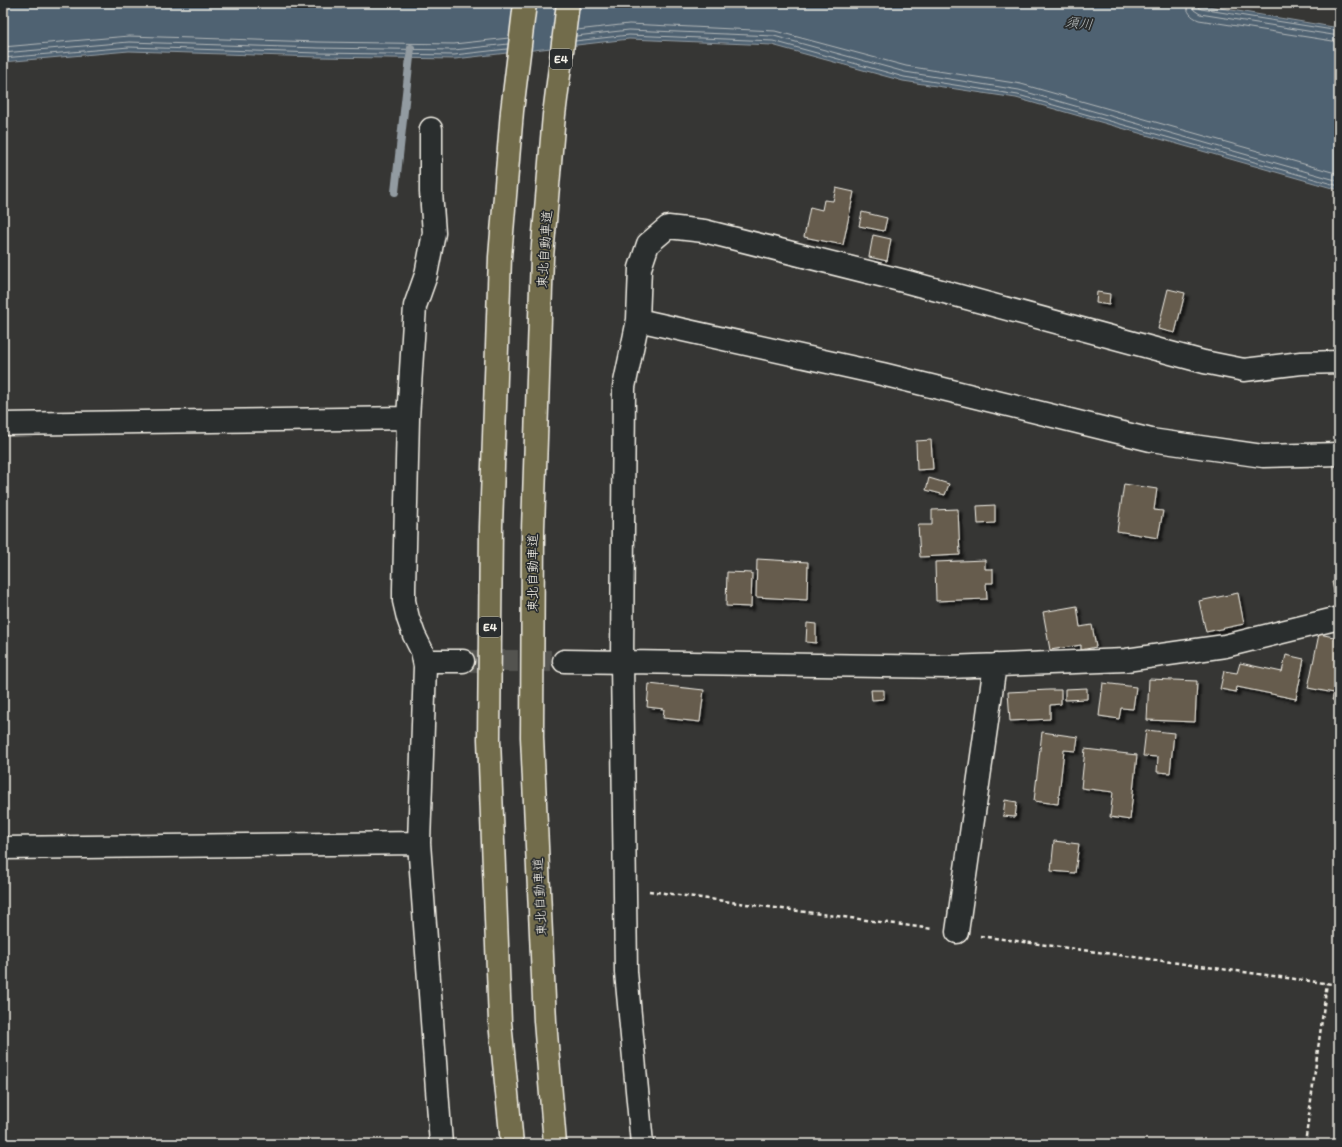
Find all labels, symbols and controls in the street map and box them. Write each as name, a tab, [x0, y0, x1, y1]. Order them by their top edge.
water label: 須川	[1064, 14, 1094, 33]
road number: E4	[550, 49, 572, 69]
street label: 東北自動車道	[534, 210, 555, 288]
street label: 東北自動車道	[525, 534, 540, 612]
road number: E4	[479, 617, 501, 637]
street label: 東北自動車道	[530, 858, 549, 936]

